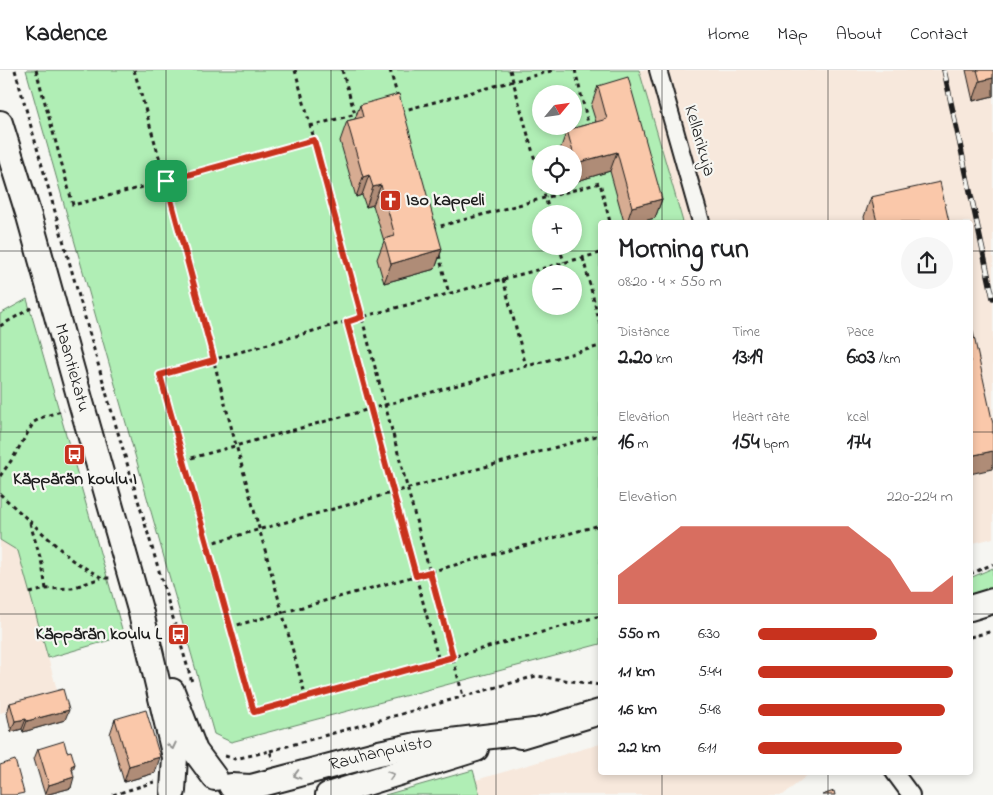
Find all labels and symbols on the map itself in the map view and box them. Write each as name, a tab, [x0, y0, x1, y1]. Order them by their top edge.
north arrow	[532, 85, 582, 135]
street label: Kellarikuja	[676, 102, 722, 180]
pin	[145, 160, 187, 202]
place label: Iso kappeli	[406, 188, 485, 214]
church icon: Iso kappeli	[378, 189, 402, 213]
street label: Maantiekatu	[47, 321, 96, 415]
bus stop icon: Käppärän koulu I	[63, 443, 87, 467]
place label: Käppärän koulu I	[13, 467, 137, 493]
place label: Käppärän koulu L	[35, 622, 162, 648]
bus stop icon: Käppärän koulu L	[166, 623, 190, 647]
street label: Rauhanpuisto	[326, 730, 434, 779]
one-way arrow	[166, 741, 177, 750]
one-way arrow	[294, 770, 302, 780]
one-way arrow	[387, 771, 395, 781]

